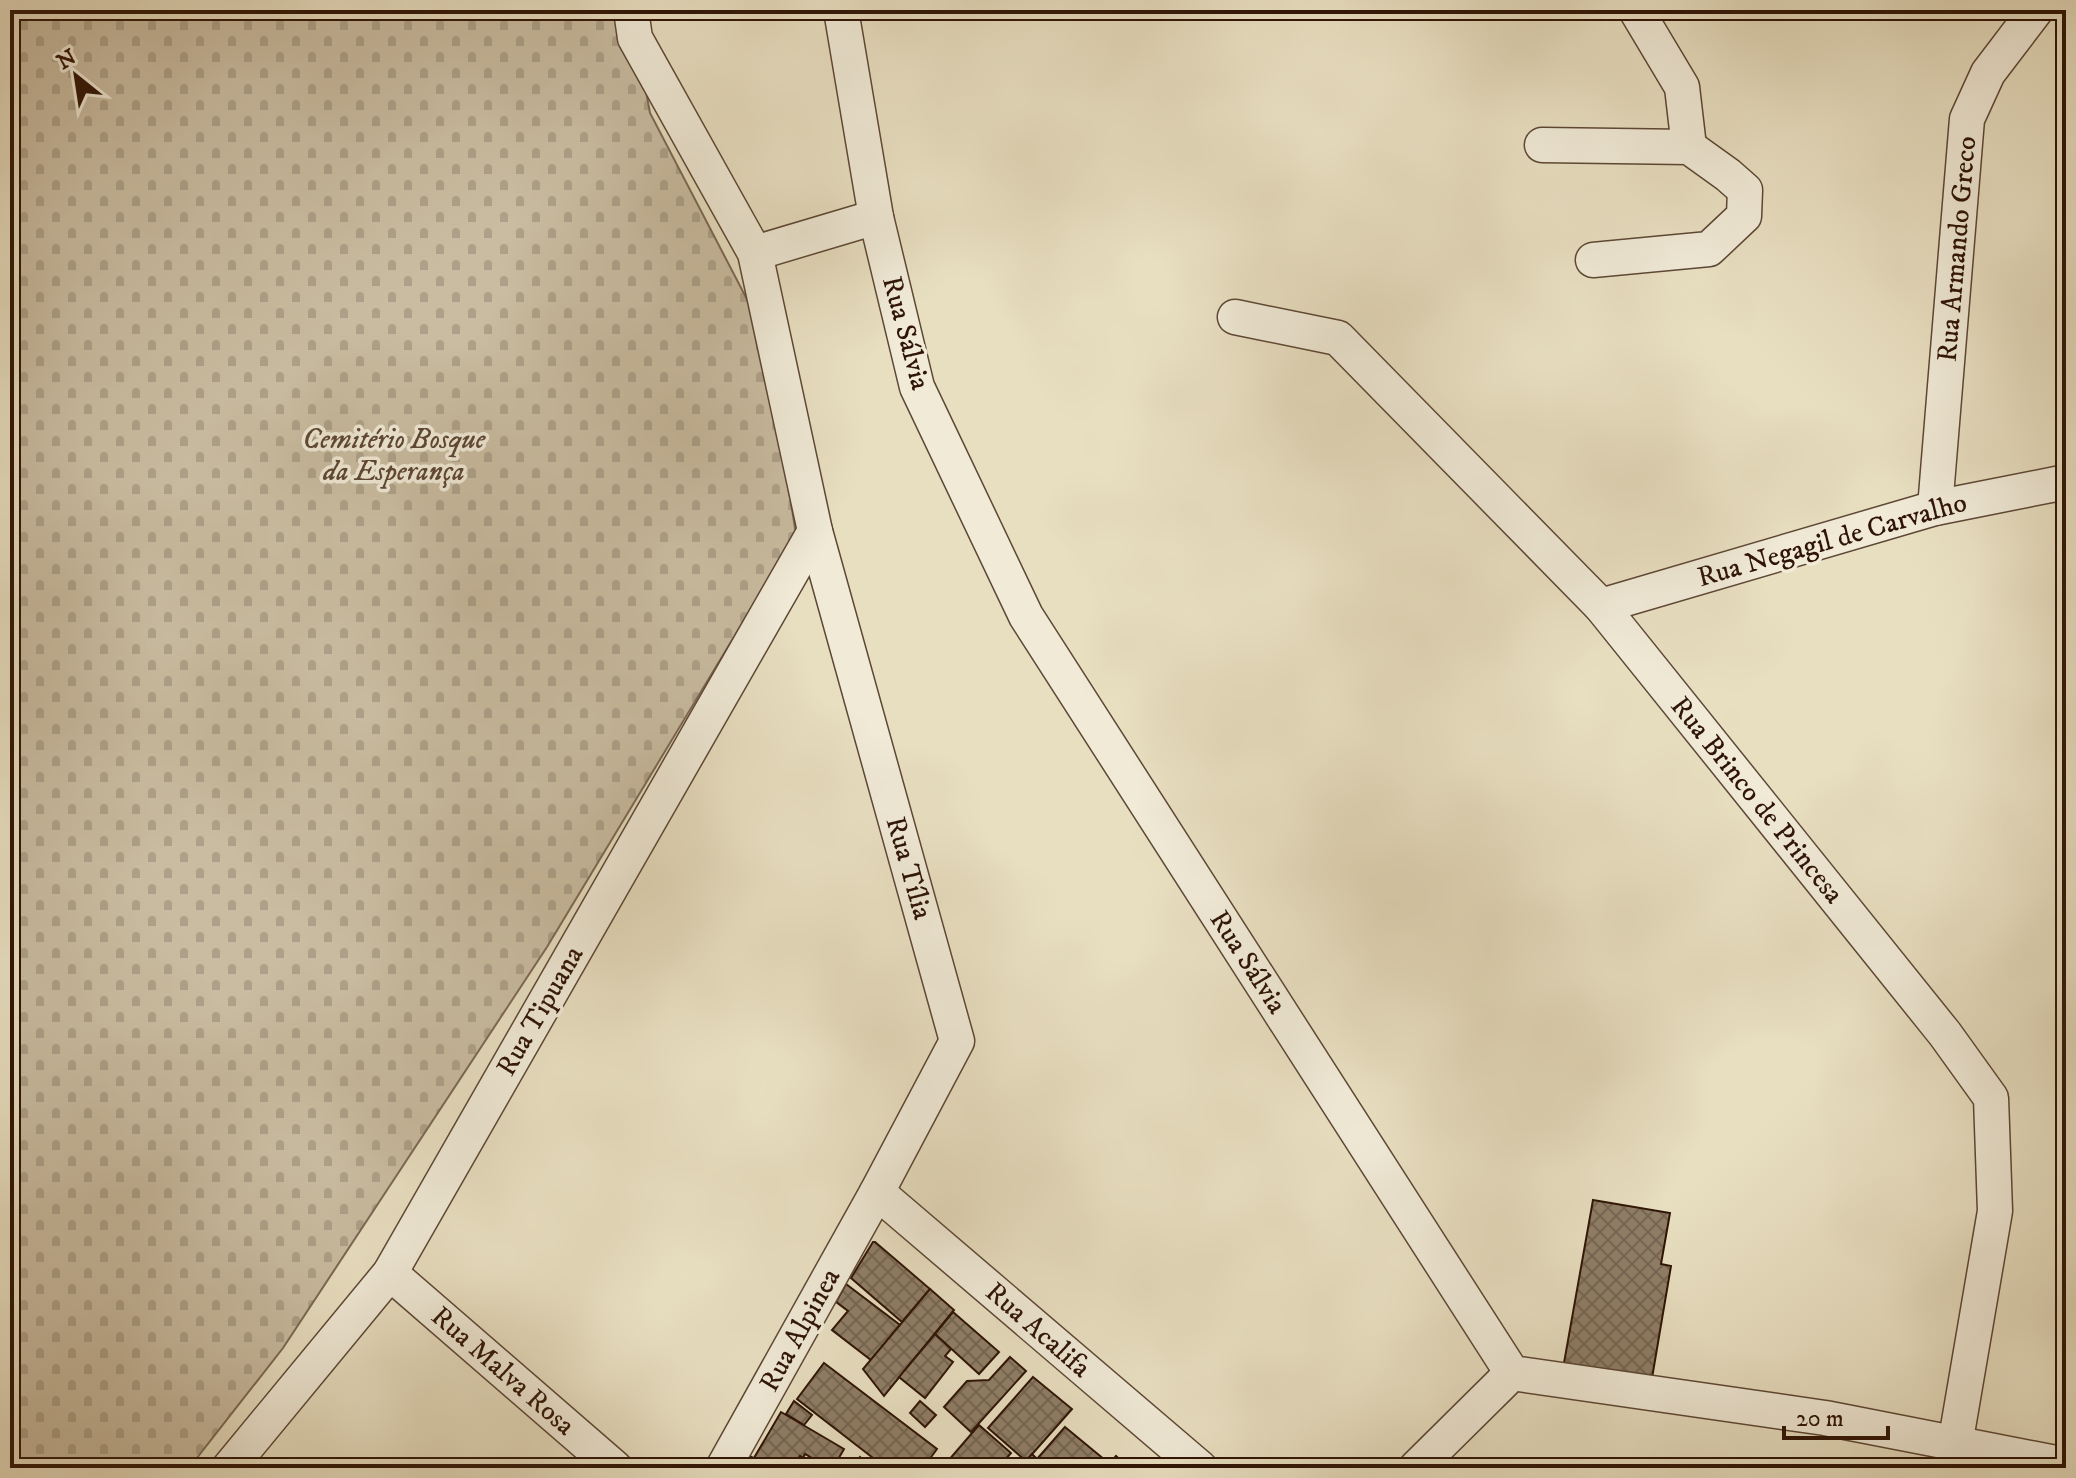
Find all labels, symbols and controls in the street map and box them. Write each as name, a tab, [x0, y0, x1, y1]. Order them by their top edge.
north arrow	[36, 36, 116, 116]
text: N	[52, 44, 81, 76]
street label: Rua Armando Greco	[1930, 135, 1984, 363]
street label: Rua Sálvia	[874, 272, 938, 394]
park label: Cemitério Bosque da Esperança	[303, 422, 487, 489]
street label: Rua Negagil de Carvalho	[1693, 485, 1971, 595]
street label: Rua Brinco de Princesa	[1663, 689, 1851, 911]
street label: Rua Tília	[878, 812, 940, 924]
street label: Rua Sálvia	[1202, 904, 1294, 1020]
street label: Rua Tipuana	[489, 940, 591, 1082]
street label: Rua Alpinea	[752, 1262, 848, 1398]
street label: Rua Acalifa	[978, 1275, 1098, 1385]
street label: Rua Malva Rosa	[424, 1299, 582, 1443]
scale bar	[1784, 1390, 1888, 1440]
text: 20 m	[1796, 1404, 1844, 1434]

